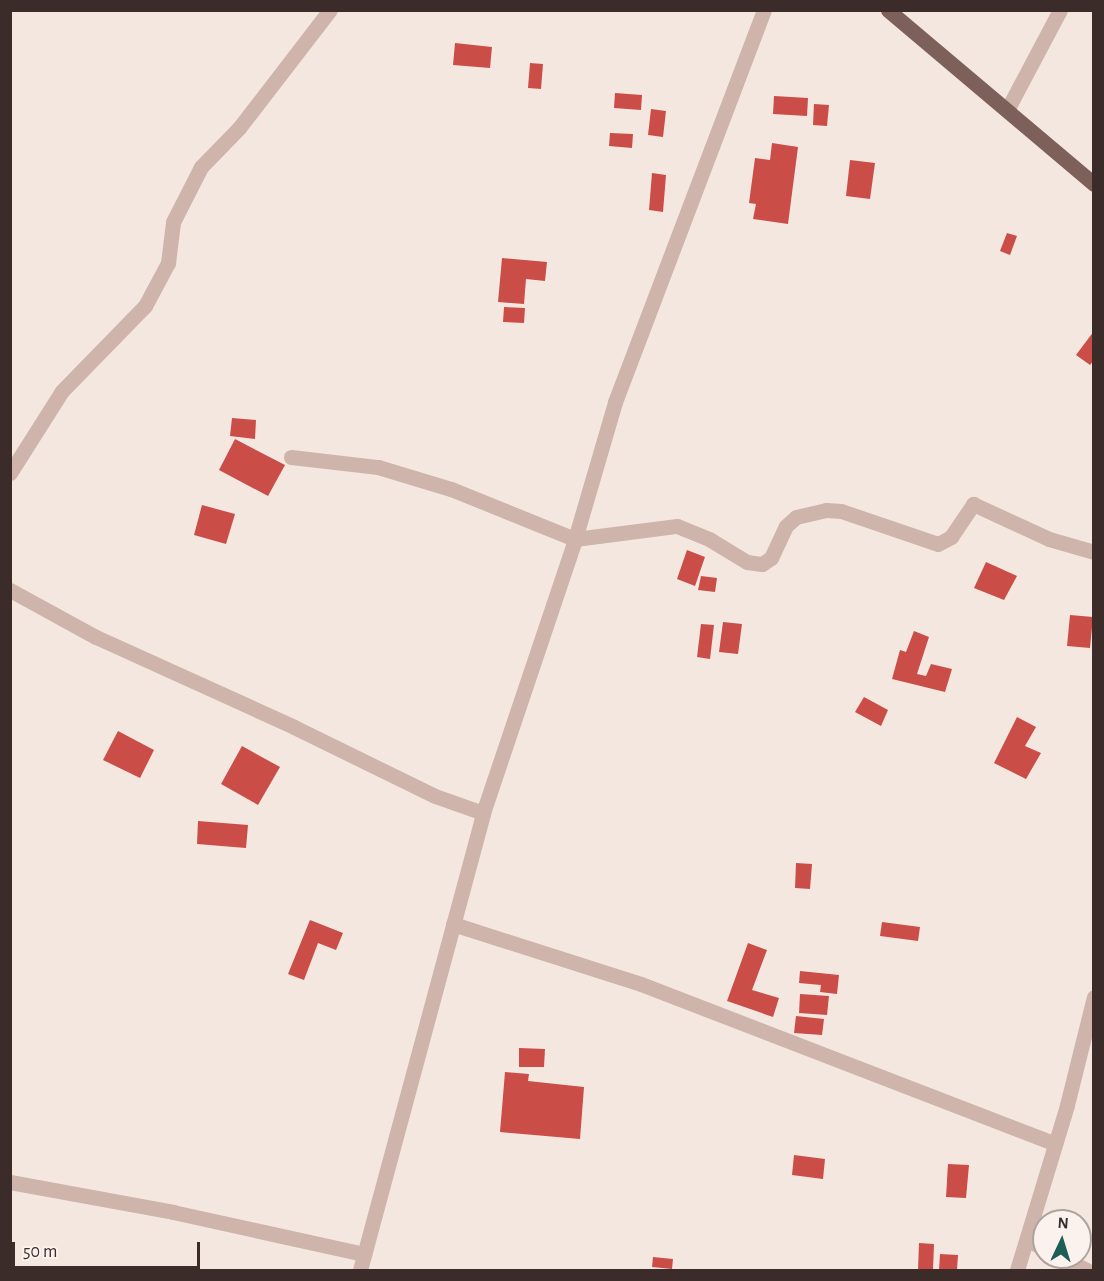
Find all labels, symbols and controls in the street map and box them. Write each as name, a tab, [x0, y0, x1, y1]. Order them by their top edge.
north arrow	[1032, 1209, 1092, 1269]
text: N	[1057, 1215, 1069, 1231]
scale bar	[15, 1230, 202, 1268]
text: 50 m	[23, 1243, 57, 1261]

